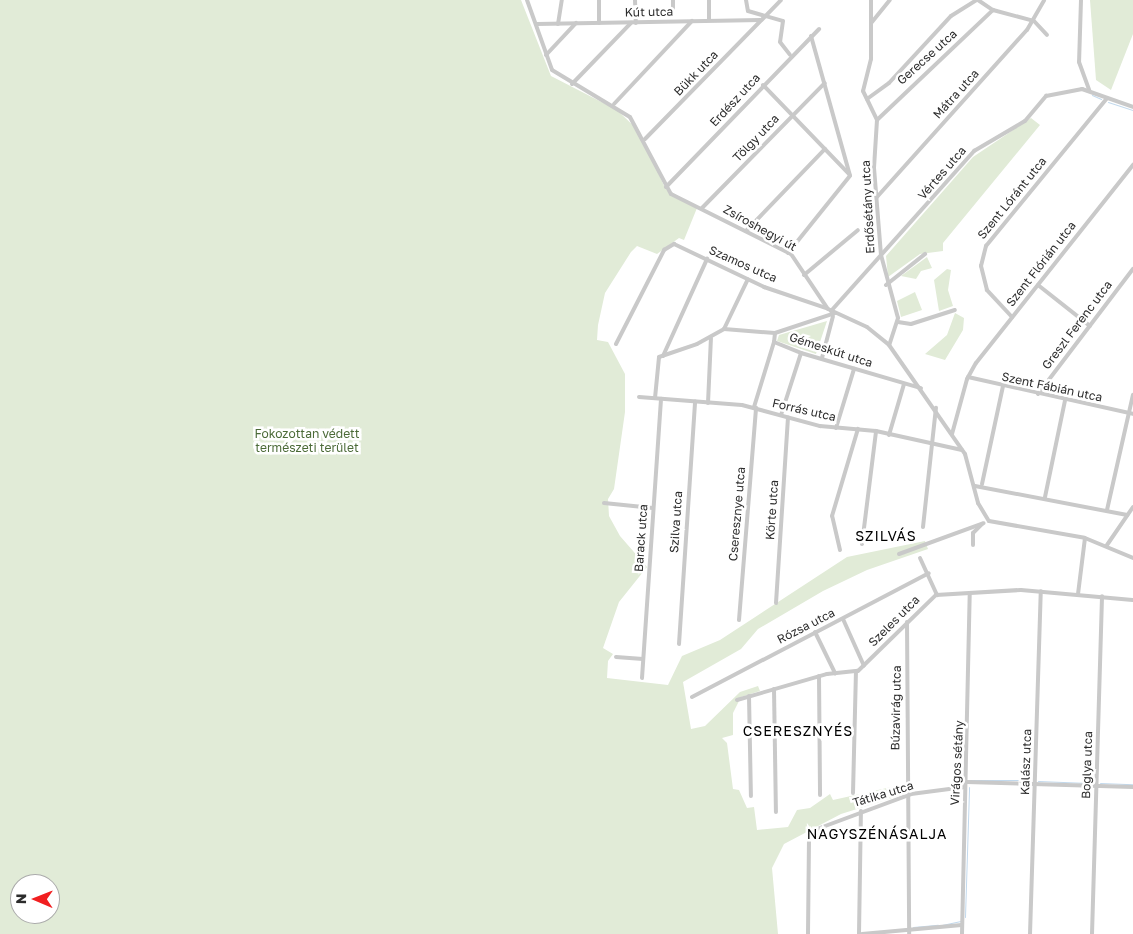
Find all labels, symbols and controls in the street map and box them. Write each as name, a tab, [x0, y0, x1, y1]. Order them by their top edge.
street label: Kút utca	[625, 4, 673, 20]
street label: Gerecse utca	[894, 26, 960, 88]
street label: Bükk utca	[671, 47, 721, 99]
street label: Mátra utca	[930, 66, 982, 122]
street label: Erdész utca	[707, 71, 763, 129]
street label: Tölgy utca	[730, 111, 782, 165]
street label: Vértes utca	[915, 143, 969, 203]
street label: Szent Lóránt utca	[974, 154, 1050, 242]
street label: Erdősétány utca	[858, 160, 878, 254]
street label: Zsíroshegyi út	[721, 202, 799, 254]
street label: Szent Flórián utca	[1003, 219, 1079, 309]
street label: Szamos utca	[707, 243, 779, 285]
street label: Greszl Ferenc utca	[1039, 278, 1115, 372]
street label: Gémeskút utca	[788, 330, 874, 370]
street label: Szent Fábián utca	[1000, 369, 1104, 405]
street label: Forrás utca	[771, 396, 837, 424]
park label: Fokozottan védett természeti terület	[254, 427, 360, 455]
street label: Cseresznye utca	[726, 466, 748, 562]
street label: Körte utca	[763, 479, 781, 541]
street label: Szilva utca	[667, 491, 685, 553]
street label: Barack utca	[631, 504, 651, 572]
district label: SZILVÁS	[854, 528, 918, 544]
street label: Szeles utca	[866, 593, 922, 649]
street label: Rózsa utca	[775, 605, 837, 647]
street label: Búzavirág utca	[888, 665, 904, 751]
street label: Virágos sétány	[948, 720, 966, 806]
district label: CSERESZNYÉS	[741, 723, 855, 739]
street label: Kalász utca	[1018, 729, 1034, 795]
street label: Boglya utca	[1079, 731, 1095, 799]
street label: Tátika utca	[851, 778, 915, 810]
district label: NAGYSZÉNÁSALJA	[805, 826, 949, 842]
north arrow	[10, 874, 60, 924]
text: N	[12, 893, 29, 904]

